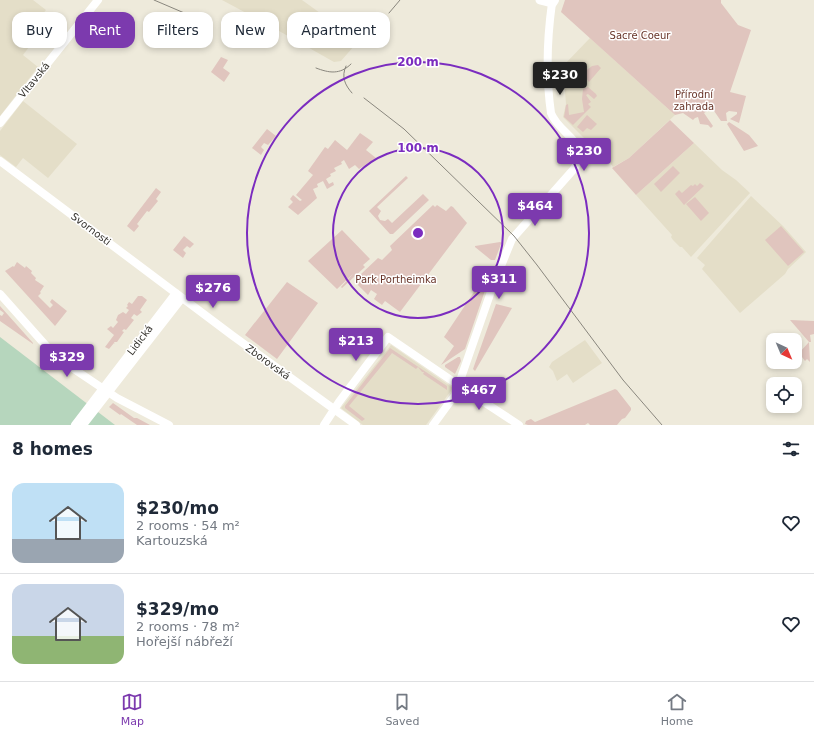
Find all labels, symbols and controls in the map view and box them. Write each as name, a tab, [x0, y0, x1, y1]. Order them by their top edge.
chip: Buy	[12, 12, 67, 48]
chip: Rent	[75, 12, 135, 48]
chip: Filters	[143, 12, 213, 48]
chip: New	[221, 12, 279, 48]
chip: Apartment	[287, 12, 390, 48]
park label: Sacré Coeur	[610, 30, 671, 41]
text: 200 m	[397, 55, 439, 69]
street label: Vltavská	[16, 60, 52, 100]
pin: $230	[536, 62, 584, 96]
text: $230	[542, 67, 578, 82]
park label: Přírodní zahrada	[674, 89, 714, 112]
pin: $230	[560, 138, 608, 172]
text: 100 m	[397, 141, 439, 155]
text: $230	[566, 143, 602, 158]
pin: $464	[511, 193, 559, 227]
text: $464	[517, 198, 553, 213]
street label: Svornosti	[69, 211, 113, 247]
centre of rings	[411, 226, 425, 240]
pin: $311	[475, 266, 523, 300]
text: $311	[481, 271, 517, 286]
park label: Park Portheimka	[355, 274, 437, 285]
pin: $276	[189, 275, 237, 309]
text: $276	[195, 280, 231, 295]
street label: Lidická	[125, 323, 155, 357]
pin: $213	[332, 328, 380, 362]
text: $213	[338, 333, 374, 348]
north arrow	[766, 333, 802, 369]
map controls	[766, 333, 802, 413]
street label: Zborovská	[244, 342, 292, 382]
pin: $329	[43, 344, 91, 378]
text: $329	[49, 349, 85, 364]
pin: $467	[455, 377, 503, 411]
button: locate	[766, 377, 802, 413]
text: $467	[461, 382, 497, 397]
icon: filters	[780, 438, 802, 460]
text: 8 homes	[12, 439, 93, 459]
text: $230/mo	[136, 498, 219, 518]
icon: home	[44, 499, 92, 547]
icon: heart	[780, 512, 802, 534]
text: 2 rooms · 54 m²	[136, 518, 240, 533]
text: Kartouzská	[136, 533, 208, 548]
text: $329/mo	[136, 599, 219, 619]
icon: home	[44, 600, 92, 648]
icon: heart	[780, 613, 802, 635]
text: 2 rooms · 78 m²	[136, 619, 240, 634]
text: Hořejší nábřeží	[136, 634, 233, 649]
tab: Map	[121, 691, 144, 728]
tab: Saved	[385, 691, 419, 728]
tab: Home	[661, 691, 693, 728]

